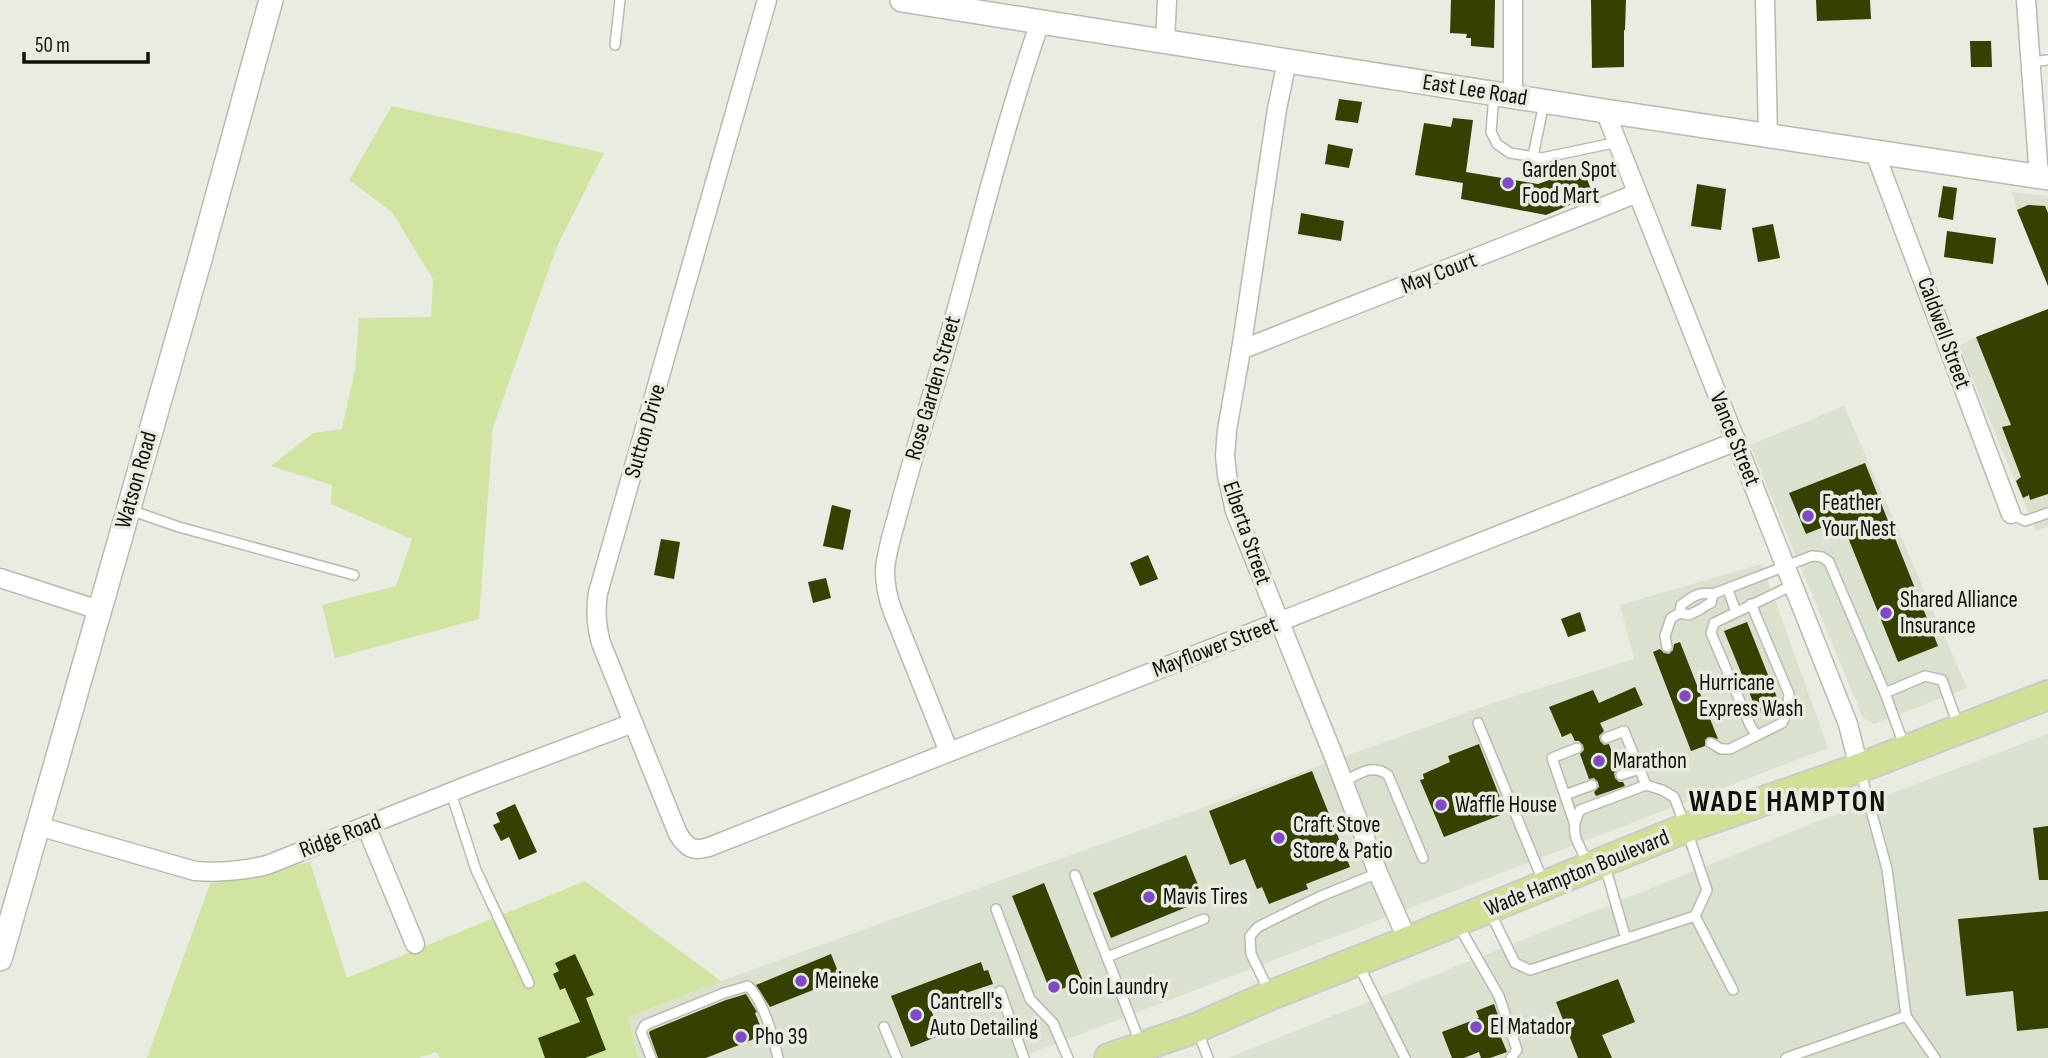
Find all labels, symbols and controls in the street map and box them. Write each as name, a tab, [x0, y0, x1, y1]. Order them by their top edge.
scale bar	[24, 21, 149, 65]
text: 50 m	[35, 33, 70, 58]
street label: East Lee Road	[1421, 68, 1529, 112]
place label: Garden Spot Food Mart	[1522, 156, 1617, 210]
marker: Garden Spot Food Mart	[1500, 175, 1516, 191]
street label: May Court	[1397, 246, 1481, 300]
street label: Caldwell Street	[1911, 274, 1977, 392]
street label: Rose Garden Street	[899, 313, 967, 463]
street label: Sutton Drive	[618, 381, 672, 481]
street label: Vance Street	[1703, 388, 1767, 490]
street label: Watson Road	[109, 428, 163, 532]
street label: Elberta Street	[1216, 478, 1278, 588]
place label: Feather Your Nest	[1822, 489, 1896, 543]
marker: Feather Your Nest	[1800, 508, 1816, 524]
place label: Shared Alliance Insurance	[1900, 586, 2018, 640]
marker: Shared Alliance Insurance	[1878, 605, 1894, 621]
street label: Mayflower Street	[1148, 610, 1282, 684]
place label: Hurricane Express Wash	[1699, 669, 1803, 723]
marker: Hurricane Express Wash	[1677, 688, 1693, 704]
place label: Marathon	[1613, 747, 1687, 775]
marker: Marathon	[1591, 753, 1607, 769]
district label: WADE HAMPTON	[1689, 784, 1887, 820]
place label: Waffle House	[1455, 791, 1557, 819]
marker: Waffle House	[1433, 797, 1449, 813]
street label: Ridge Road	[295, 808, 385, 864]
place label: Craft Stove Store & Patio	[1293, 811, 1393, 865]
street label: Wade Hampton Boulevard	[1481, 823, 1673, 923]
marker: Craft Stove Store & Patio	[1271, 830, 1287, 846]
place label: Mavis Tires	[1163, 883, 1248, 911]
marker: Mavis Tires	[1141, 889, 1157, 905]
place label: Meineke	[815, 967, 879, 995]
marker: Meineke	[793, 973, 809, 989]
place label: Coin Laundry	[1068, 973, 1168, 1001]
marker: Coin Laundry	[1046, 979, 1062, 995]
place label: Cantrell's Auto Detailing	[929, 988, 1038, 1042]
marker: Cantrell's Auto Detailing	[908, 1007, 924, 1023]
place label: El Matador	[1490, 1013, 1572, 1041]
marker: El Matador	[1468, 1019, 1484, 1035]
place label: Pho 39	[755, 1023, 808, 1051]
marker: Pho 39	[733, 1029, 749, 1045]

